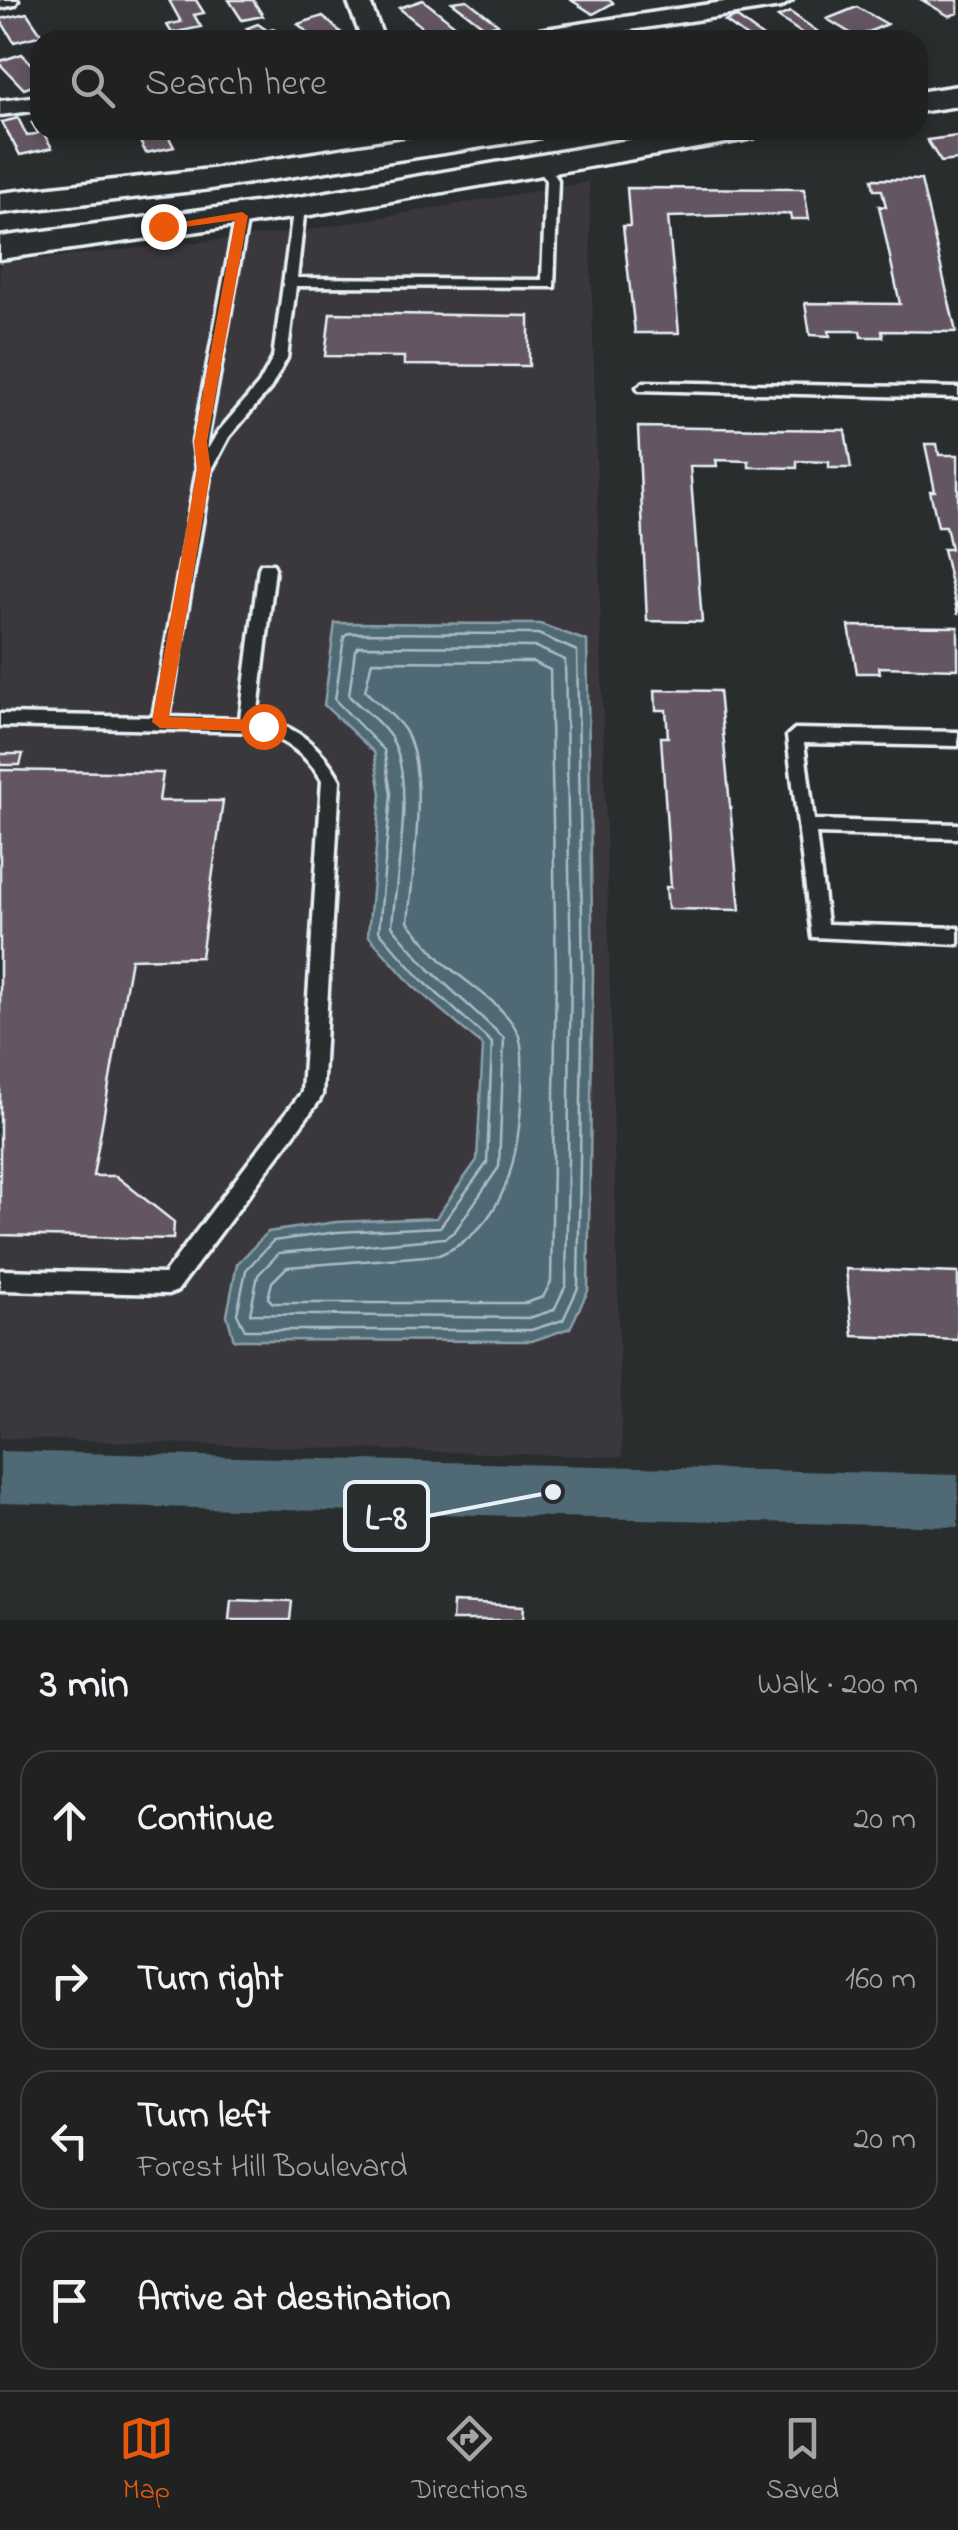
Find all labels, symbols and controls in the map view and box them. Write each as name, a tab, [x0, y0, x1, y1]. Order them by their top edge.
search box	[30, 30, 928, 140]
text: Search here	[145, 57, 327, 113]
icon: search	[65, 58, 120, 113]
route end	[141, 204, 187, 250]
route start	[241, 704, 287, 750]
callout: L-8	[345, 1482, 428, 1550]
text: L-8	[365, 1492, 407, 1548]
text: 3 min	[40, 1655, 129, 1716]
text: Walk · 200 m	[757, 1662, 918, 1709]
text: Continue	[137, 1792, 273, 1848]
icon: ahead	[42, 1793, 97, 1848]
text: 20 m	[853, 1797, 916, 1844]
text: Turn right	[137, 1952, 283, 2008]
icon: right	[42, 1953, 97, 2008]
text: 160 m	[845, 1957, 916, 2004]
text: Turn left	[137, 2089, 270, 2145]
icon: left	[42, 2113, 97, 2168]
text: 20 m	[853, 2117, 916, 2164]
text: Forest Hill Boulevard	[137, 2145, 408, 2192]
text: Arrive at destination	[137, 2272, 451, 2328]
icon: arrive	[42, 2273, 97, 2328]
tab: Map	[119, 2411, 174, 2512]
tab: Directions	[412, 2411, 528, 2512]
tab: Saved	[766, 2411, 839, 2512]

